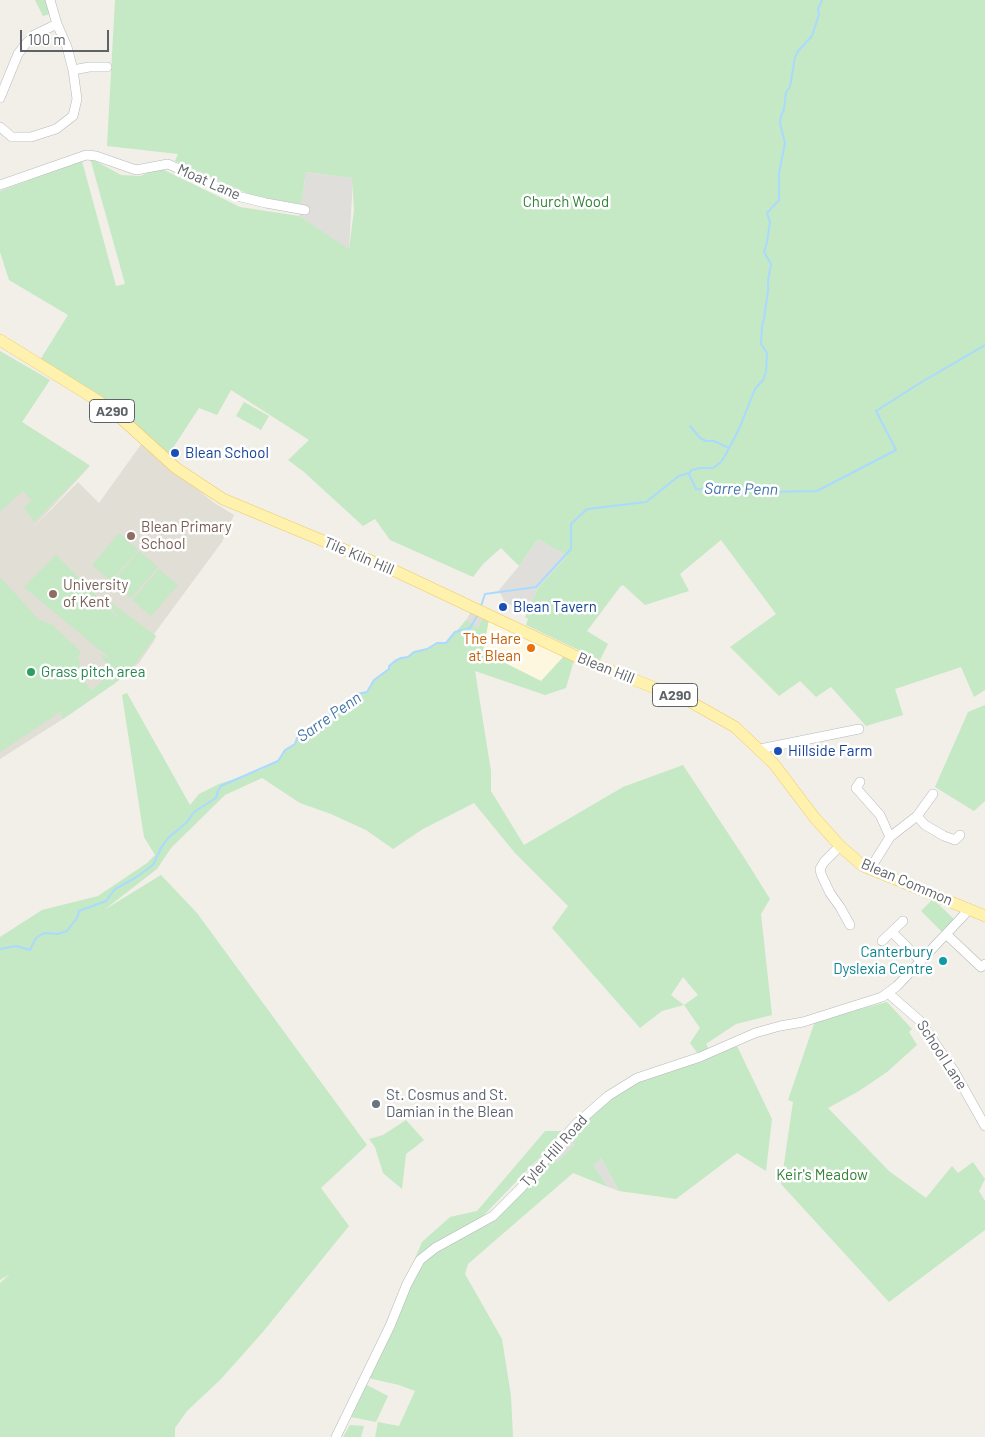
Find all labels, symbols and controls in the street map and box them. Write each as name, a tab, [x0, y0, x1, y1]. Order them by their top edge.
scale bar	[22, 20, 111, 52]
text: 100 m	[28, 30, 66, 48]
street label: Moat Lane	[175, 160, 243, 204]
park label: Church Wood	[523, 193, 609, 211]
road number: A290	[90, 400, 134, 422]
place label: Blean School	[185, 444, 269, 462]
marker: Blean School	[169, 447, 181, 459]
water label: Sarre Penn	[704, 479, 778, 499]
place label: Blean Primary School	[141, 518, 232, 553]
marker: Blean Primary School	[125, 530, 137, 542]
street label: Tile Kiln Hill	[321, 533, 397, 579]
place label: University of Kent	[63, 576, 128, 611]
marker: University of Kent	[47, 588, 59, 600]
place label: Blean Tavern	[513, 598, 597, 616]
marker: Blean Tavern	[497, 601, 509, 613]
place label: The Hare at Blean	[463, 630, 521, 665]
marker: The Hare at Blean	[525, 642, 537, 654]
street label: Blean Hill	[575, 648, 637, 688]
place label: Grass pitch area	[41, 663, 145, 681]
marker: Grass pitch area	[25, 666, 37, 678]
road number: A290	[652, 684, 698, 706]
water label: Sarre Penn	[293, 688, 365, 746]
place label: Hillside Farm	[788, 742, 872, 760]
marker: Hillside Farm	[772, 745, 784, 757]
street label: Blean Common	[858, 855, 956, 909]
place label: Canterbury Dyslexia Centre	[833, 943, 933, 978]
marker: Canterbury Dyslexia Centre	[937, 955, 949, 967]
street label: School Lane	[913, 1017, 971, 1093]
place label: St. Cosmus and St. Damian in the Blean	[386, 1086, 514, 1121]
marker: St. Cosmus and St. Damian in the Blean	[370, 1098, 382, 1110]
street label: Tyler Hill Road	[517, 1111, 591, 1191]
park label: Keir's Meadow	[776, 1166, 868, 1184]

